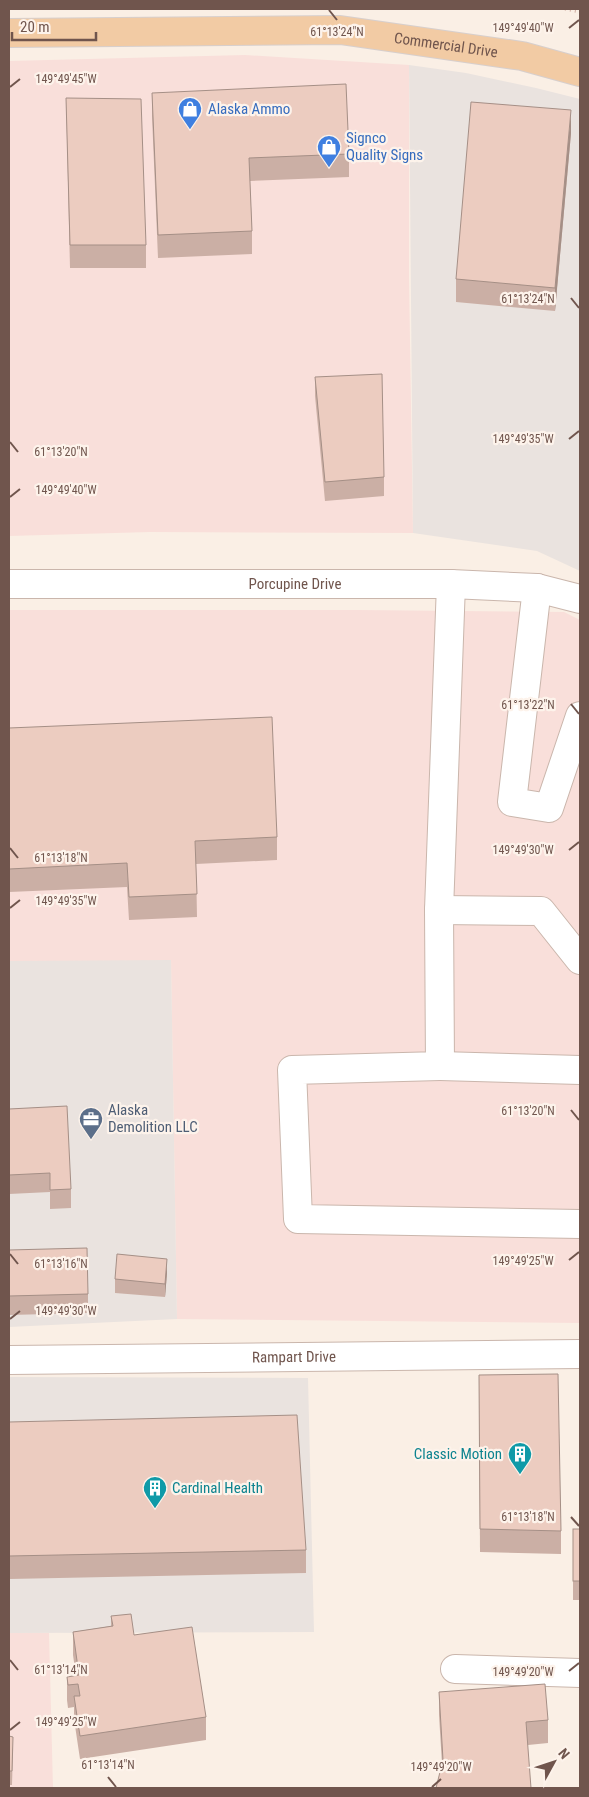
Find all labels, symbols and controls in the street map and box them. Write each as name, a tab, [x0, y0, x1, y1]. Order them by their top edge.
scale bar	[12, 10, 96, 42]
text: 20 m	[20, 18, 50, 36]
text: 149°49'40"W	[492, 21, 554, 35]
text: 61°13'24"N	[310, 25, 364, 39]
street label: Commercial Drive	[393, 29, 499, 61]
text: 149°49'45"W	[35, 72, 97, 86]
shop icon: Alaska Ammo	[177, 96, 203, 130]
place label: Alaska Ammo	[208, 100, 290, 118]
place label: Signco Quality Signs	[346, 129, 423, 164]
shop icon: Signco Quality Signs	[316, 134, 342, 168]
text: 61°13'24"N	[501, 292, 555, 306]
text: 149°49'35"W	[492, 432, 554, 446]
text: 61°13'20"N	[34, 445, 88, 459]
text: 149°49'40"W	[35, 483, 97, 497]
street label: Porcupine Drive	[249, 575, 341, 593]
text: 61°13'22"N	[501, 698, 555, 712]
text: 149°49'30"W	[492, 843, 554, 857]
text: 61°13'18"N	[34, 851, 88, 865]
text: 149°49'35"W	[35, 894, 97, 908]
place label: Alaska Demolition LLC	[108, 1101, 198, 1136]
text: 61°13'20"N	[501, 1104, 555, 1118]
office icon: Alaska Demolition LLC	[78, 1106, 104, 1140]
text: 149°49'25"W	[492, 1254, 554, 1268]
text: 61°13'16"N	[34, 1257, 88, 1271]
text: 149°49'30"W	[35, 1304, 97, 1318]
street label: Rampart Drive	[252, 1348, 336, 1366]
building icon: Classic Motion	[507, 1441, 533, 1475]
place label: Classic Motion	[414, 1445, 502, 1463]
building icon: Cardinal Health	[142, 1475, 168, 1509]
place label: Cardinal Health	[172, 1479, 263, 1497]
text: 61°13'18"N	[501, 1510, 555, 1524]
text: 61°13'14"N	[34, 1663, 88, 1677]
text: 149°49'20"W	[492, 1665, 554, 1679]
text: 149°49'25"W	[35, 1715, 97, 1729]
north arrow	[529, 1737, 579, 1787]
text: N	[555, 1745, 573, 1762]
text: 61°13'14"N	[81, 1758, 135, 1772]
text: 149°49'20"W	[410, 1760, 472, 1774]

